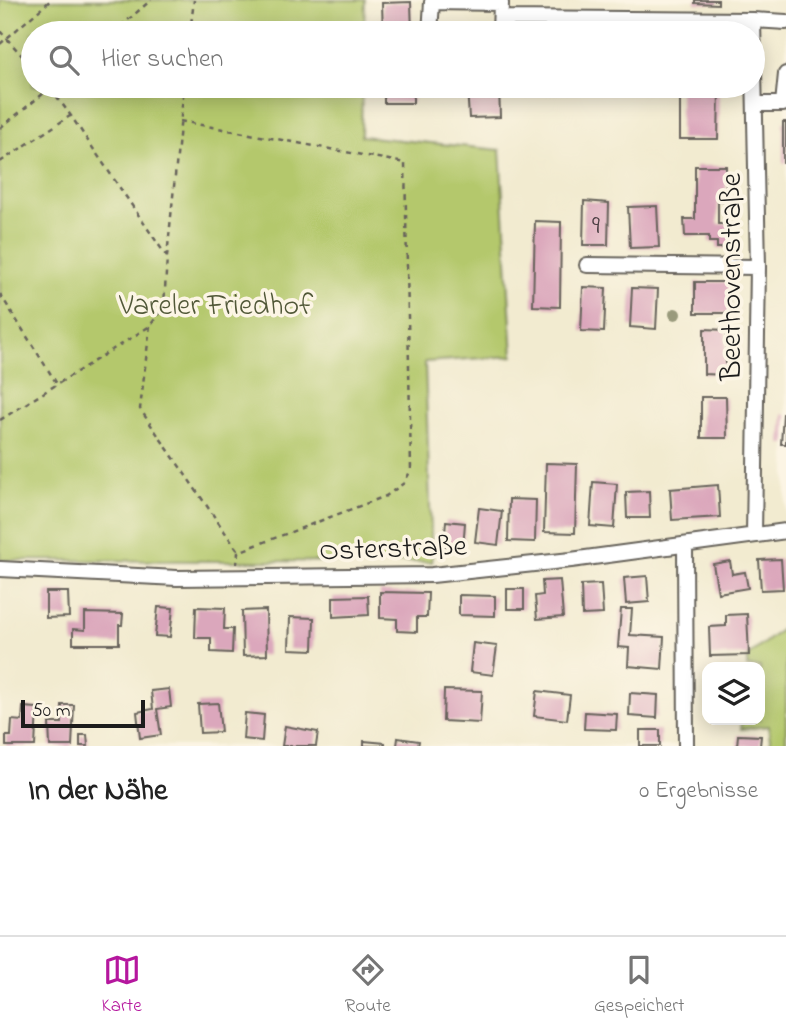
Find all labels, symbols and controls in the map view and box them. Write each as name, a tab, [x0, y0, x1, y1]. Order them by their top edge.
search box	[21, 21, 765, 98]
icon: search	[45, 41, 83, 79]
text: Hier suchen	[101, 41, 223, 79]
street label: Beethovenstraße	[711, 173, 755, 382]
house number: 9	[592, 208, 600, 246]
park label: Vareler Friedhof	[118, 285, 313, 329]
street label: Osterstraße	[318, 525, 468, 575]
map controls	[702, 662, 765, 725]
button: layers	[702, 662, 765, 725]
scale bar	[21, 697, 145, 729]
text: 50 m	[32, 698, 71, 725]
text: In der Nähe	[28, 770, 168, 814]
text: 0 Ergebnisse	[639, 775, 758, 808]
tab: Karte	[102, 951, 142, 1020]
tab: Route	[345, 951, 391, 1020]
tab: Gespeichert	[594, 951, 685, 1020]

